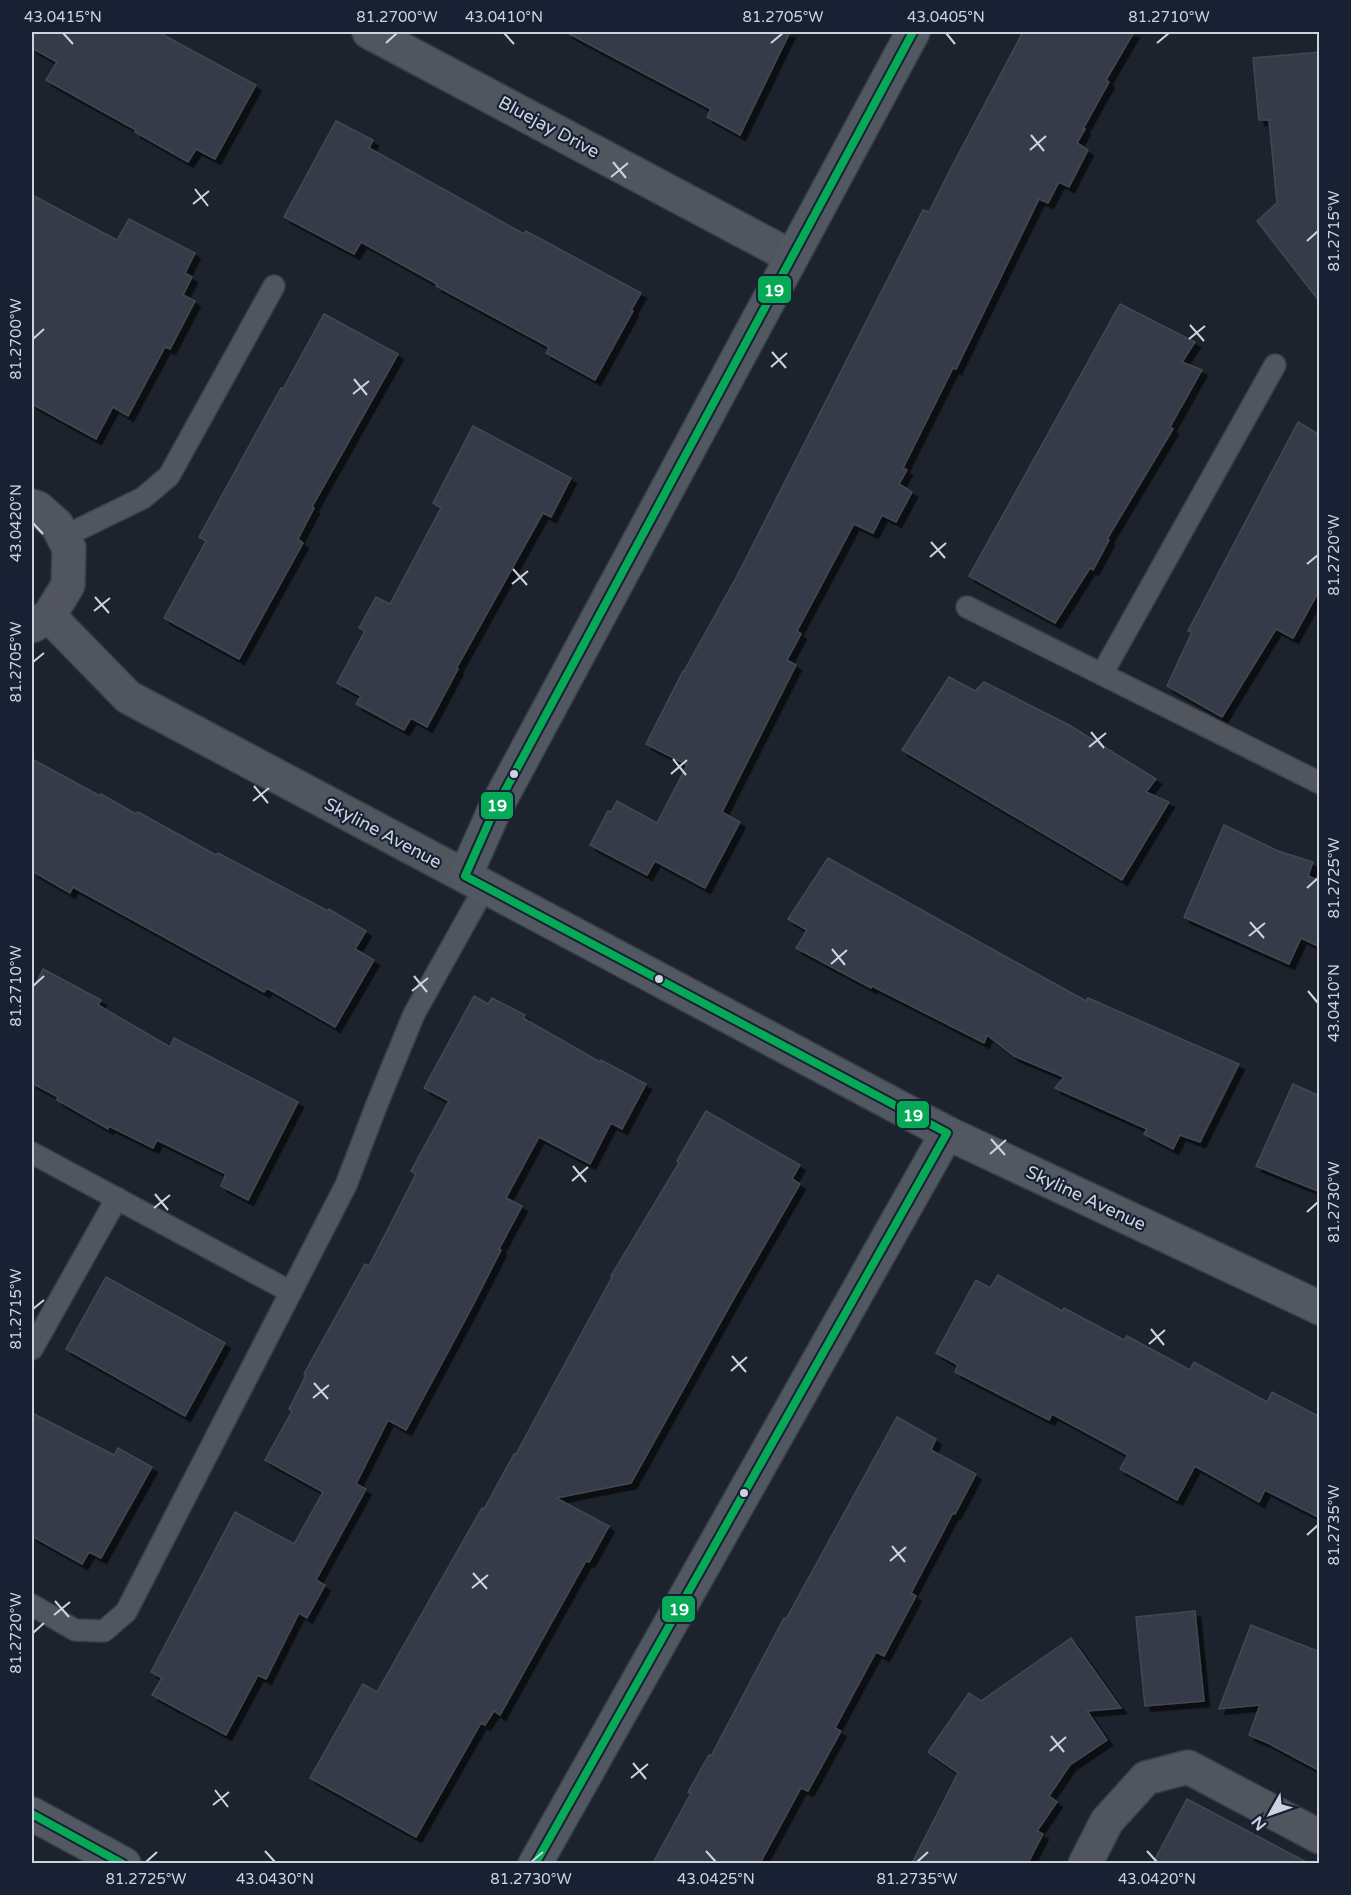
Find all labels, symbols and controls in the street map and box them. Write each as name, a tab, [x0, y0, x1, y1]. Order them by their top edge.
text: 43.0415°N	[24, 8, 102, 26]
text: 81.2700°W	[356, 8, 438, 26]
text: 43.0410°N	[465, 8, 543, 26]
text: 81.2705°W	[743, 8, 823, 26]
text: 43.0405°N	[907, 8, 985, 26]
text: 81.2710°W	[1128, 8, 1210, 26]
street label: Bluejay Drive	[495, 91, 603, 163]
text: 81.2715°W	[1325, 191, 1343, 271]
line badge: 19	[757, 275, 792, 304]
text: 19	[764, 281, 784, 301]
text: 81.2700°W	[7, 298, 25, 380]
text: 43.0420°N	[7, 484, 25, 562]
text: 81.2720°W	[1325, 514, 1343, 596]
text: 81.2705°W	[7, 622, 25, 702]
unlabelled marker	[508, 768, 520, 780]
line badge: 19	[480, 791, 514, 820]
street label: Skyline Avenue	[321, 793, 445, 873]
text: 19	[487, 796, 507, 816]
text: 81.2725°W	[1325, 838, 1343, 918]
text: 81.2710°W	[7, 945, 25, 1027]
text: 43.0410°N	[1325, 964, 1343, 1042]
unlabelled marker	[653, 973, 665, 985]
line badge: 19	[896, 1100, 930, 1129]
text: 19	[903, 1106, 923, 1126]
street label: Skyline Avenue	[1023, 1161, 1149, 1235]
text: 81.2730°W	[1325, 1161, 1343, 1243]
text: 81.2715°W	[7, 1269, 25, 1349]
text: 81.2735°W	[1325, 1485, 1343, 1565]
unlabelled marker	[738, 1487, 750, 1499]
text: 81.2720°W	[7, 1592, 25, 1674]
line badge: 19	[661, 1595, 696, 1623]
text: 19	[669, 1600, 689, 1620]
north arrow	[1240, 1784, 1300, 1844]
text: N	[1247, 1812, 1271, 1834]
text: 81.2725°W	[106, 1870, 186, 1888]
text: 43.0430°N	[236, 1870, 314, 1888]
text: 81.2730°W	[490, 1870, 572, 1888]
text: 43.0425°N	[677, 1870, 755, 1888]
text: 81.2735°W	[877, 1870, 957, 1888]
text: 43.0420°N	[1118, 1870, 1196, 1888]

